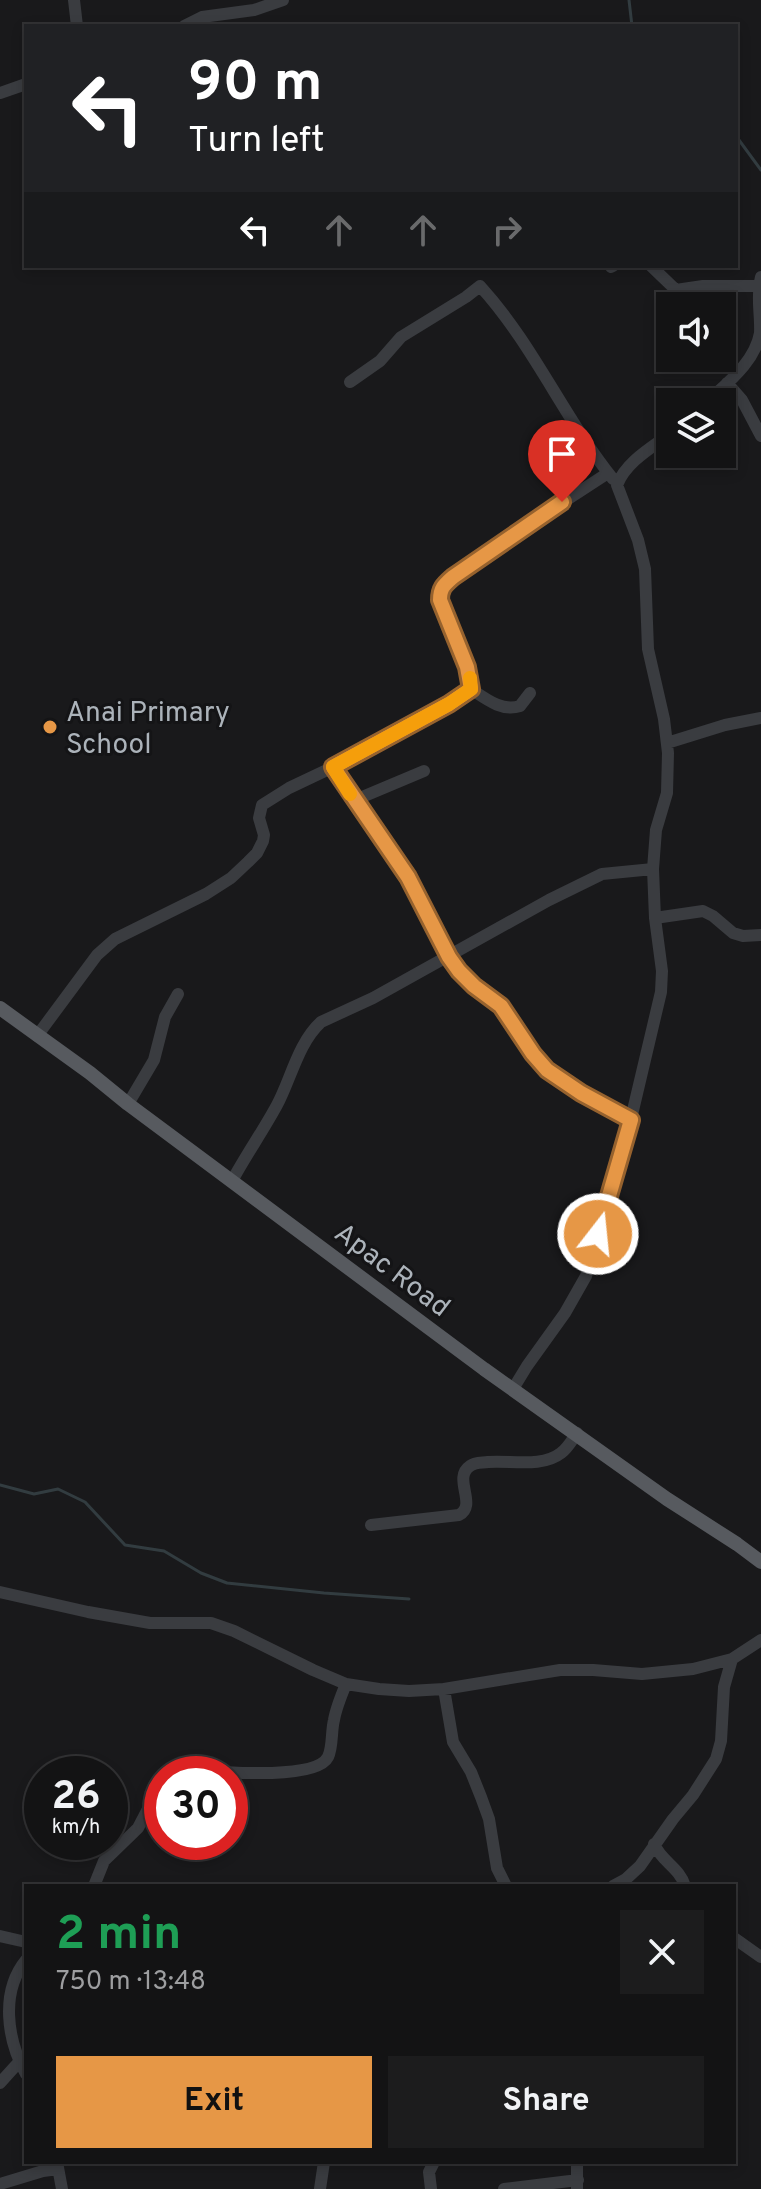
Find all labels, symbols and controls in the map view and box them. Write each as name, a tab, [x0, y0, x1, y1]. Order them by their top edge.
text: 90 m	[188, 50, 323, 120]
icon: left	[56, 56, 160, 160]
text: Turn left	[188, 119, 325, 165]
icon: left	[233, 208, 277, 252]
icon: ahead	[317, 208, 361, 252]
icon: ahead	[401, 208, 445, 252]
icon: right	[485, 208, 529, 252]
map controls	[656, 292, 736, 468]
button: sound	[656, 292, 736, 372]
button: layers	[656, 388, 736, 468]
pin	[528, 420, 596, 502]
icon: arrive	[540, 432, 584, 476]
place label: Anai Primary School	[66, 696, 230, 764]
marker: Anai Primary School	[41, 718, 59, 736]
position arrow	[556, 1192, 640, 1276]
street label: Apac Road	[326, 1216, 456, 1327]
speed limit sign: 30	[144, 1756, 248, 1860]
text: 26	[51, 1773, 101, 1823]
text: km/h	[52, 1815, 100, 1841]
text: 2 min	[56, 1906, 181, 1966]
button: close	[620, 1910, 704, 1994]
text: 750 m · 13:48	[56, 1966, 206, 1999]
button: Exit	[56, 2056, 372, 2148]
button: Share	[388, 2056, 704, 2148]

